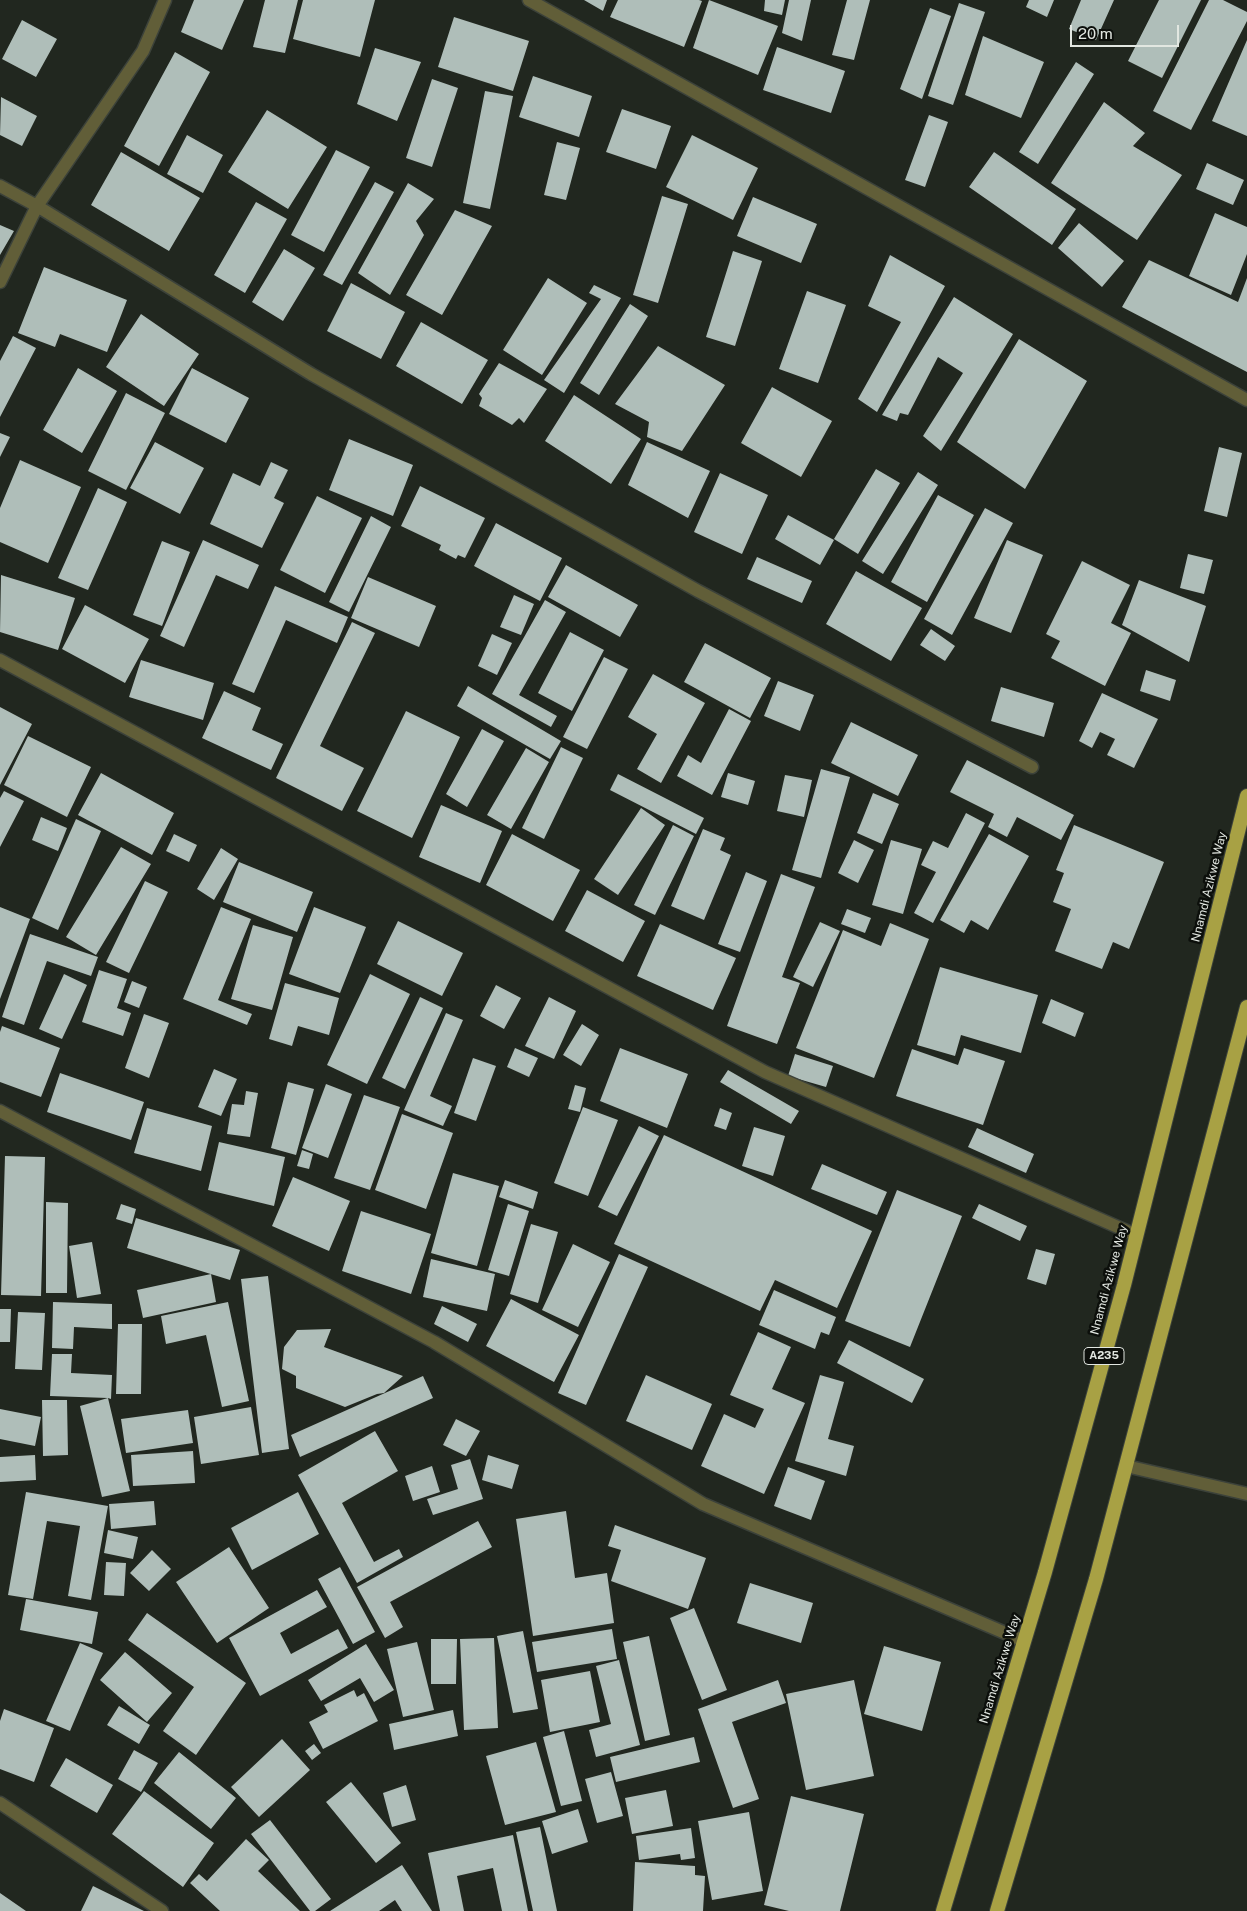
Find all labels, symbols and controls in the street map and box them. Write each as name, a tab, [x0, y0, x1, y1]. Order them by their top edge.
scale bar	[1072, 15, 1181, 47]
text: 20 m	[1078, 25, 1113, 42]
street label: Nnamdi Azikwe Way	[1188, 830, 1230, 944]
street label: Nnamdi Azikwe Way	[1087, 1224, 1131, 1336]
road number: A235	[1084, 1348, 1124, 1364]
street label: Nnamdi Azikwe Way	[977, 1613, 1023, 1725]

